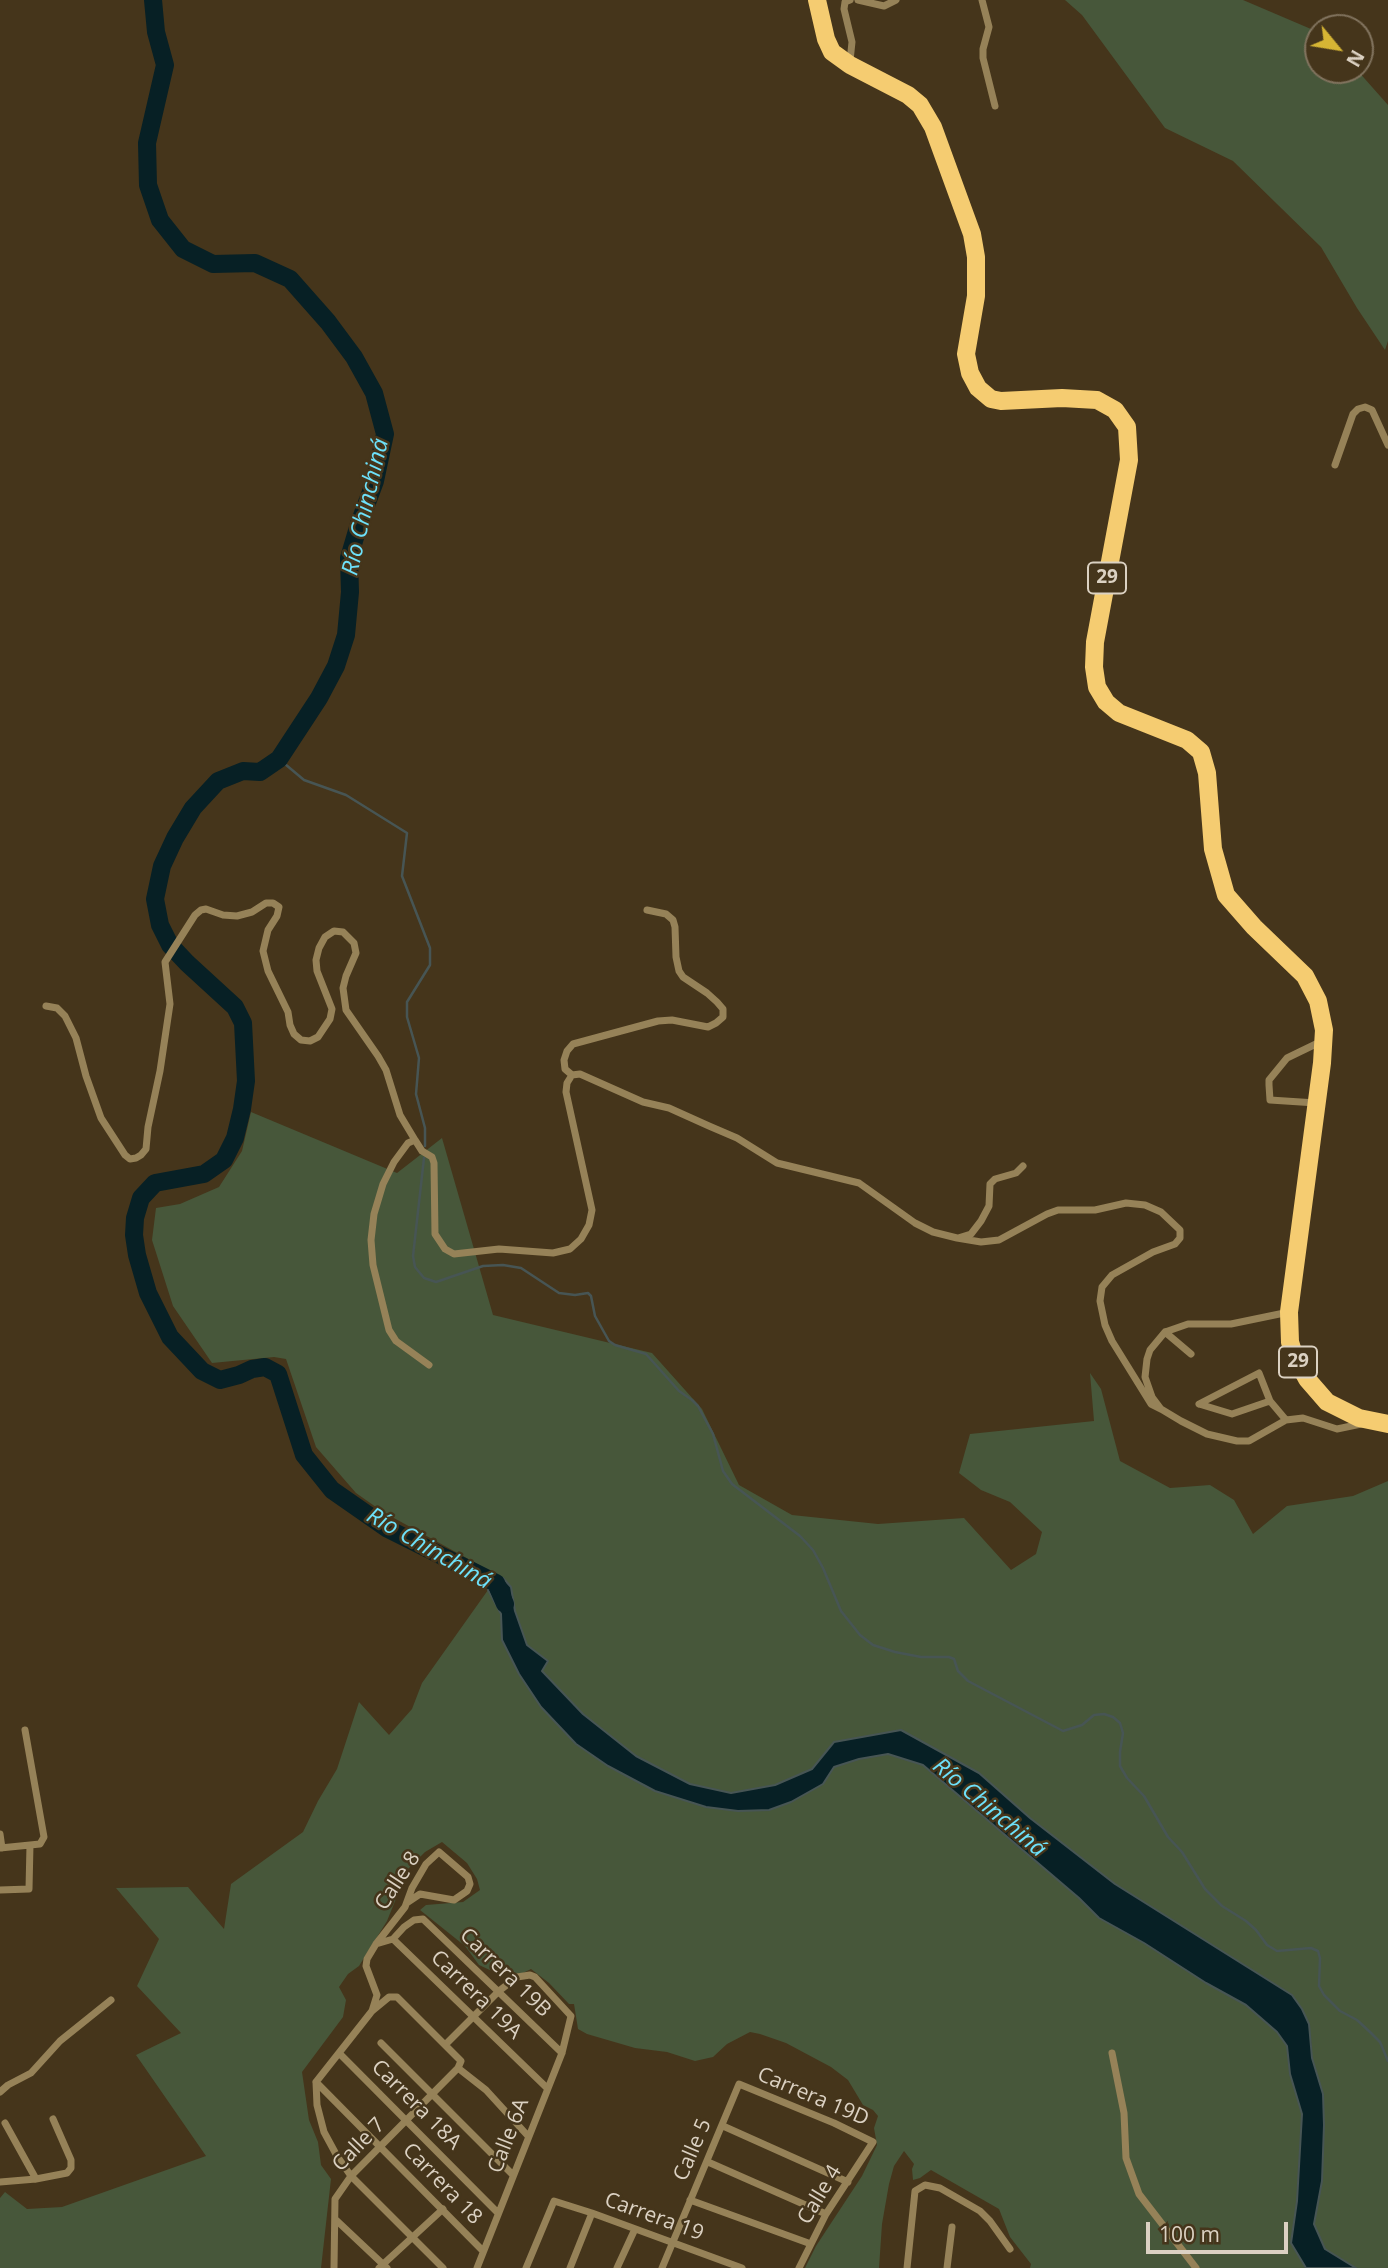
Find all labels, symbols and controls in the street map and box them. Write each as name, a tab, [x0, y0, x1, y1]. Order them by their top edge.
north arrow	[1304, 14, 1374, 84]
text: N	[1340, 45, 1371, 72]
water label: Río Chinchiná	[337, 436, 395, 578]
road number: 29	[1088, 562, 1126, 594]
road number: 29	[1279, 1346, 1317, 1378]
water label: Río Chinchiná	[362, 1502, 496, 1596]
water label: Río Chinchiná	[927, 1753, 1051, 1863]
street label: Calle 8	[370, 1847, 426, 1915]
street label: Carrera 19B	[454, 1923, 556, 2023]
street label: Carrera 19A	[425, 1945, 527, 2045]
street label: Carrera 18A	[366, 2055, 466, 2155]
street label: Carrera 19D	[753, 2062, 873, 2132]
street label: Calle 6A	[483, 2095, 535, 2177]
street label: Calle 7	[327, 2113, 391, 2177]
street label: Calle 5	[669, 2115, 717, 2185]
street label: Carrera 18	[397, 2138, 487, 2230]
street label: Calle 4	[793, 2161, 847, 2229]
street label: Carrera 19	[601, 2187, 707, 2247]
scale bar	[1150, 2208, 1292, 2252]
text: 100 m	[1159, 2220, 1220, 2248]

